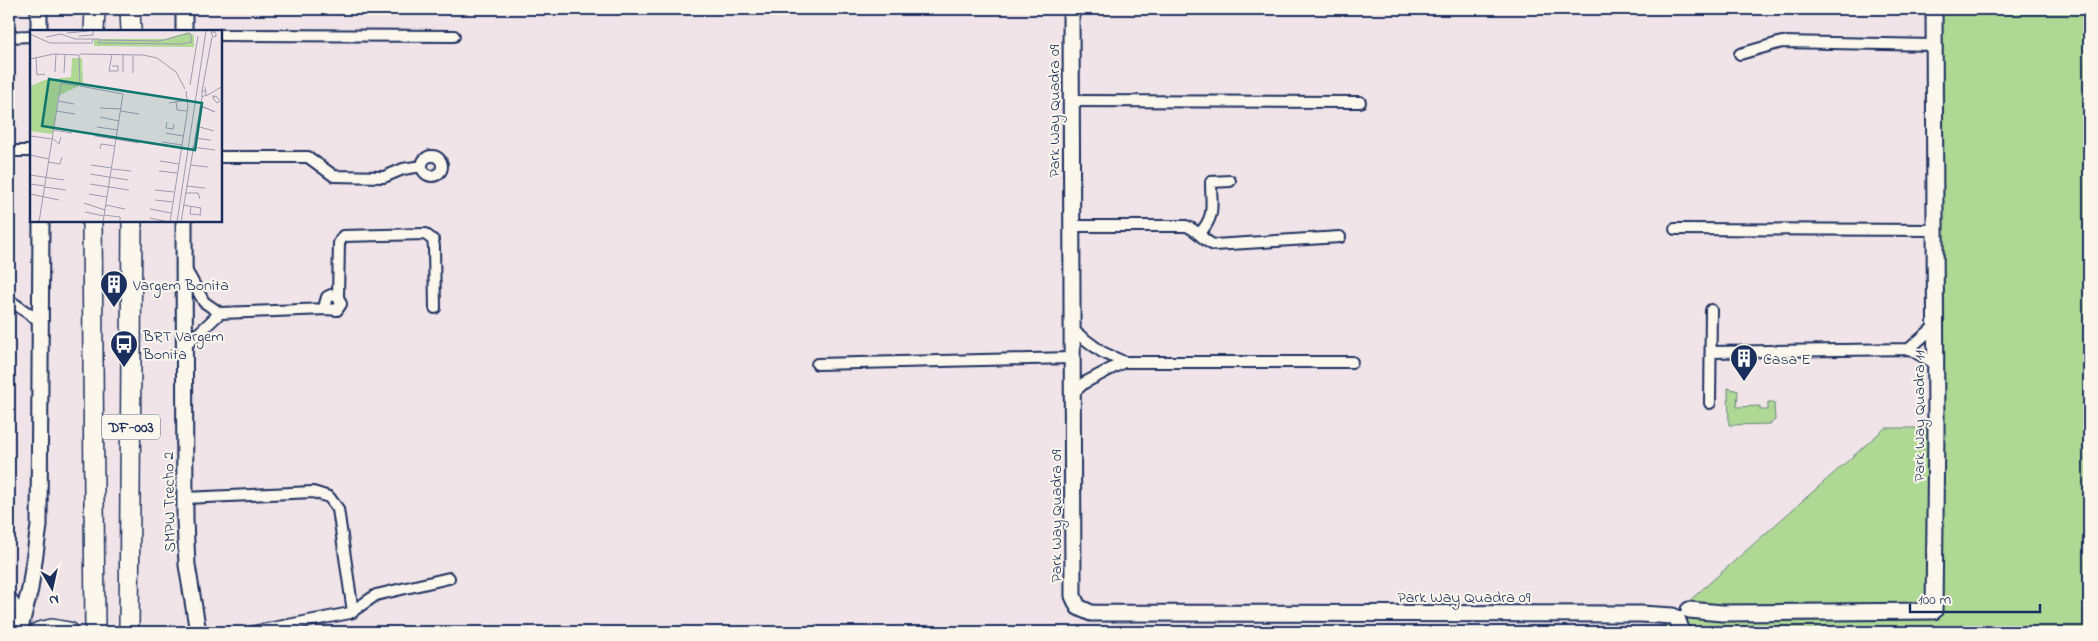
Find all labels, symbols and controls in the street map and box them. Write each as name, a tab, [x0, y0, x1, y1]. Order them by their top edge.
inset map	[30, 30, 222, 222]
street label: Park Way Quadra 09	[1043, 44, 1067, 178]
building icon: Vargem Bonita	[99, 269, 129, 308]
place label: Vargem Bonita	[132, 274, 229, 298]
place label: BRT Vargem Bonita	[142, 325, 224, 367]
bus stop icon: BRT Vargem Bonita	[109, 329, 139, 368]
building icon: Casa E	[1729, 343, 1759, 382]
place label: Casa E	[1763, 348, 1811, 372]
street label: Park Way Quadra 11	[1908, 350, 1932, 482]
road number: DF-003	[102, 414, 160, 440]
street label: Park Way Quadra 09	[1045, 449, 1069, 583]
street label: SMPW Trecho 2	[157, 451, 183, 553]
north arrow	[28, 564, 78, 614]
scale bar	[1910, 581, 2040, 613]
street label: Park Way Quadra 09	[1397, 586, 1531, 610]
text: N	[47, 588, 60, 610]
text: 100 m	[1918, 589, 1951, 611]

